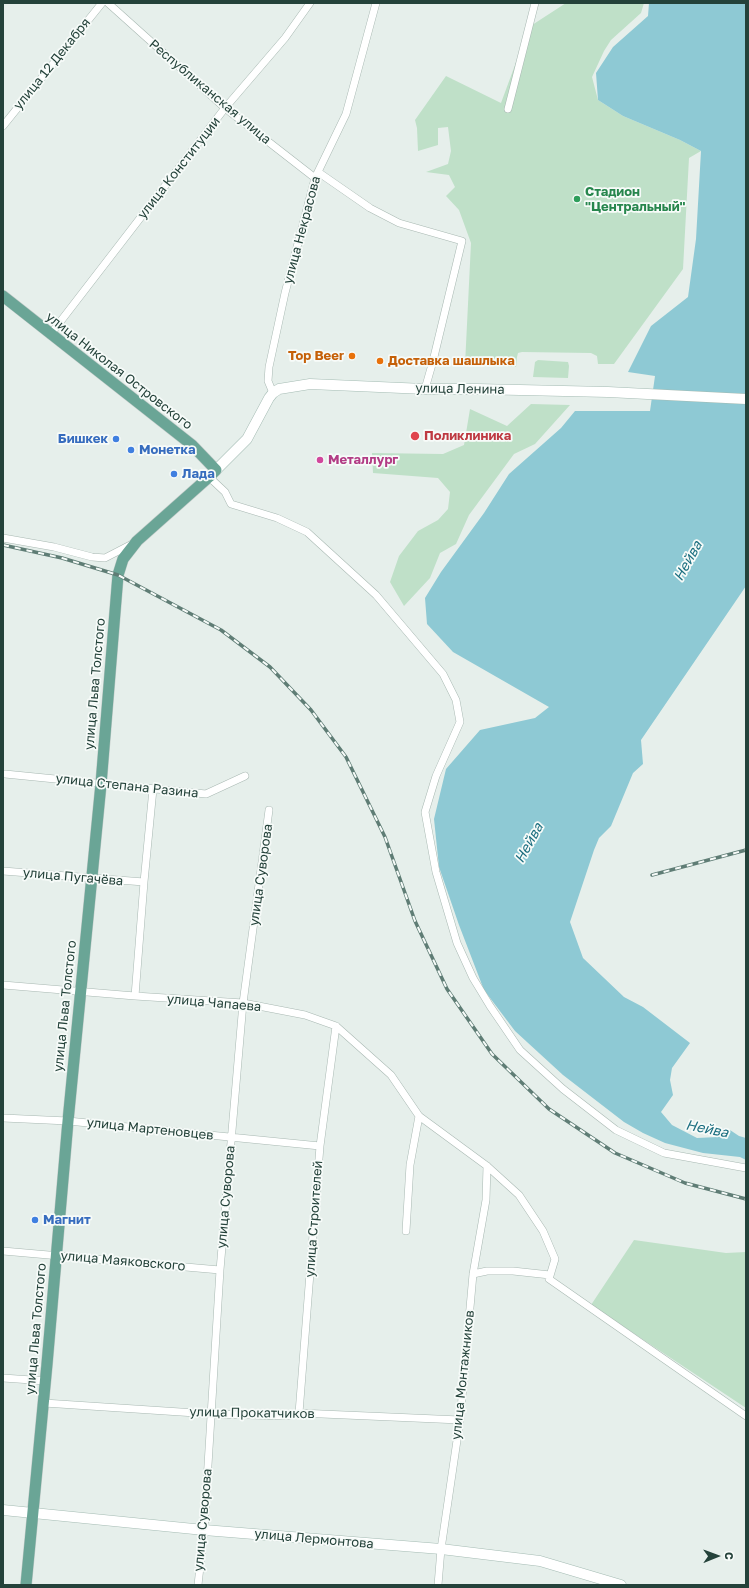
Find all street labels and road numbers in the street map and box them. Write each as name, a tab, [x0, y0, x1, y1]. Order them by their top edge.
street label: улица 12 Декабря	[10, 15, 94, 113]
street label: Республиканская улица	[146, 36, 274, 148]
street label: улица Конституции	[134, 114, 224, 222]
street label: улица Некрасова	[280, 174, 324, 286]
street label: улица Николая Островского	[43, 309, 195, 433]
street label: улица Ленина	[415, 380, 505, 398]
street label: улица Льва Толстого	[81, 617, 109, 751]
street label: улица Степана Разина	[55, 771, 199, 801]
street label: улица Суворова	[246, 823, 276, 927]
street label: улица Пугачёва	[22, 865, 124, 889]
street label: улица Льва Толстого	[50, 939, 80, 1073]
street label: улица Чапаева	[166, 991, 262, 1015]
street label: улица Мартеновцев	[86, 1115, 214, 1143]
street label: улица Суворова	[214, 1145, 238, 1249]
street label: улица Строителей	[302, 1160, 326, 1278]
street label: улица Маяковского	[60, 1248, 186, 1274]
street label: улица Льва Толстого	[22, 1262, 50, 1396]
street label: улица Монтажников	[448, 1309, 478, 1441]
street label: улица Прокатчиков	[189, 1404, 315, 1422]
street label: улица Суворова	[191, 1468, 215, 1572]
street label: улица Лермонтова	[254, 1526, 374, 1552]

